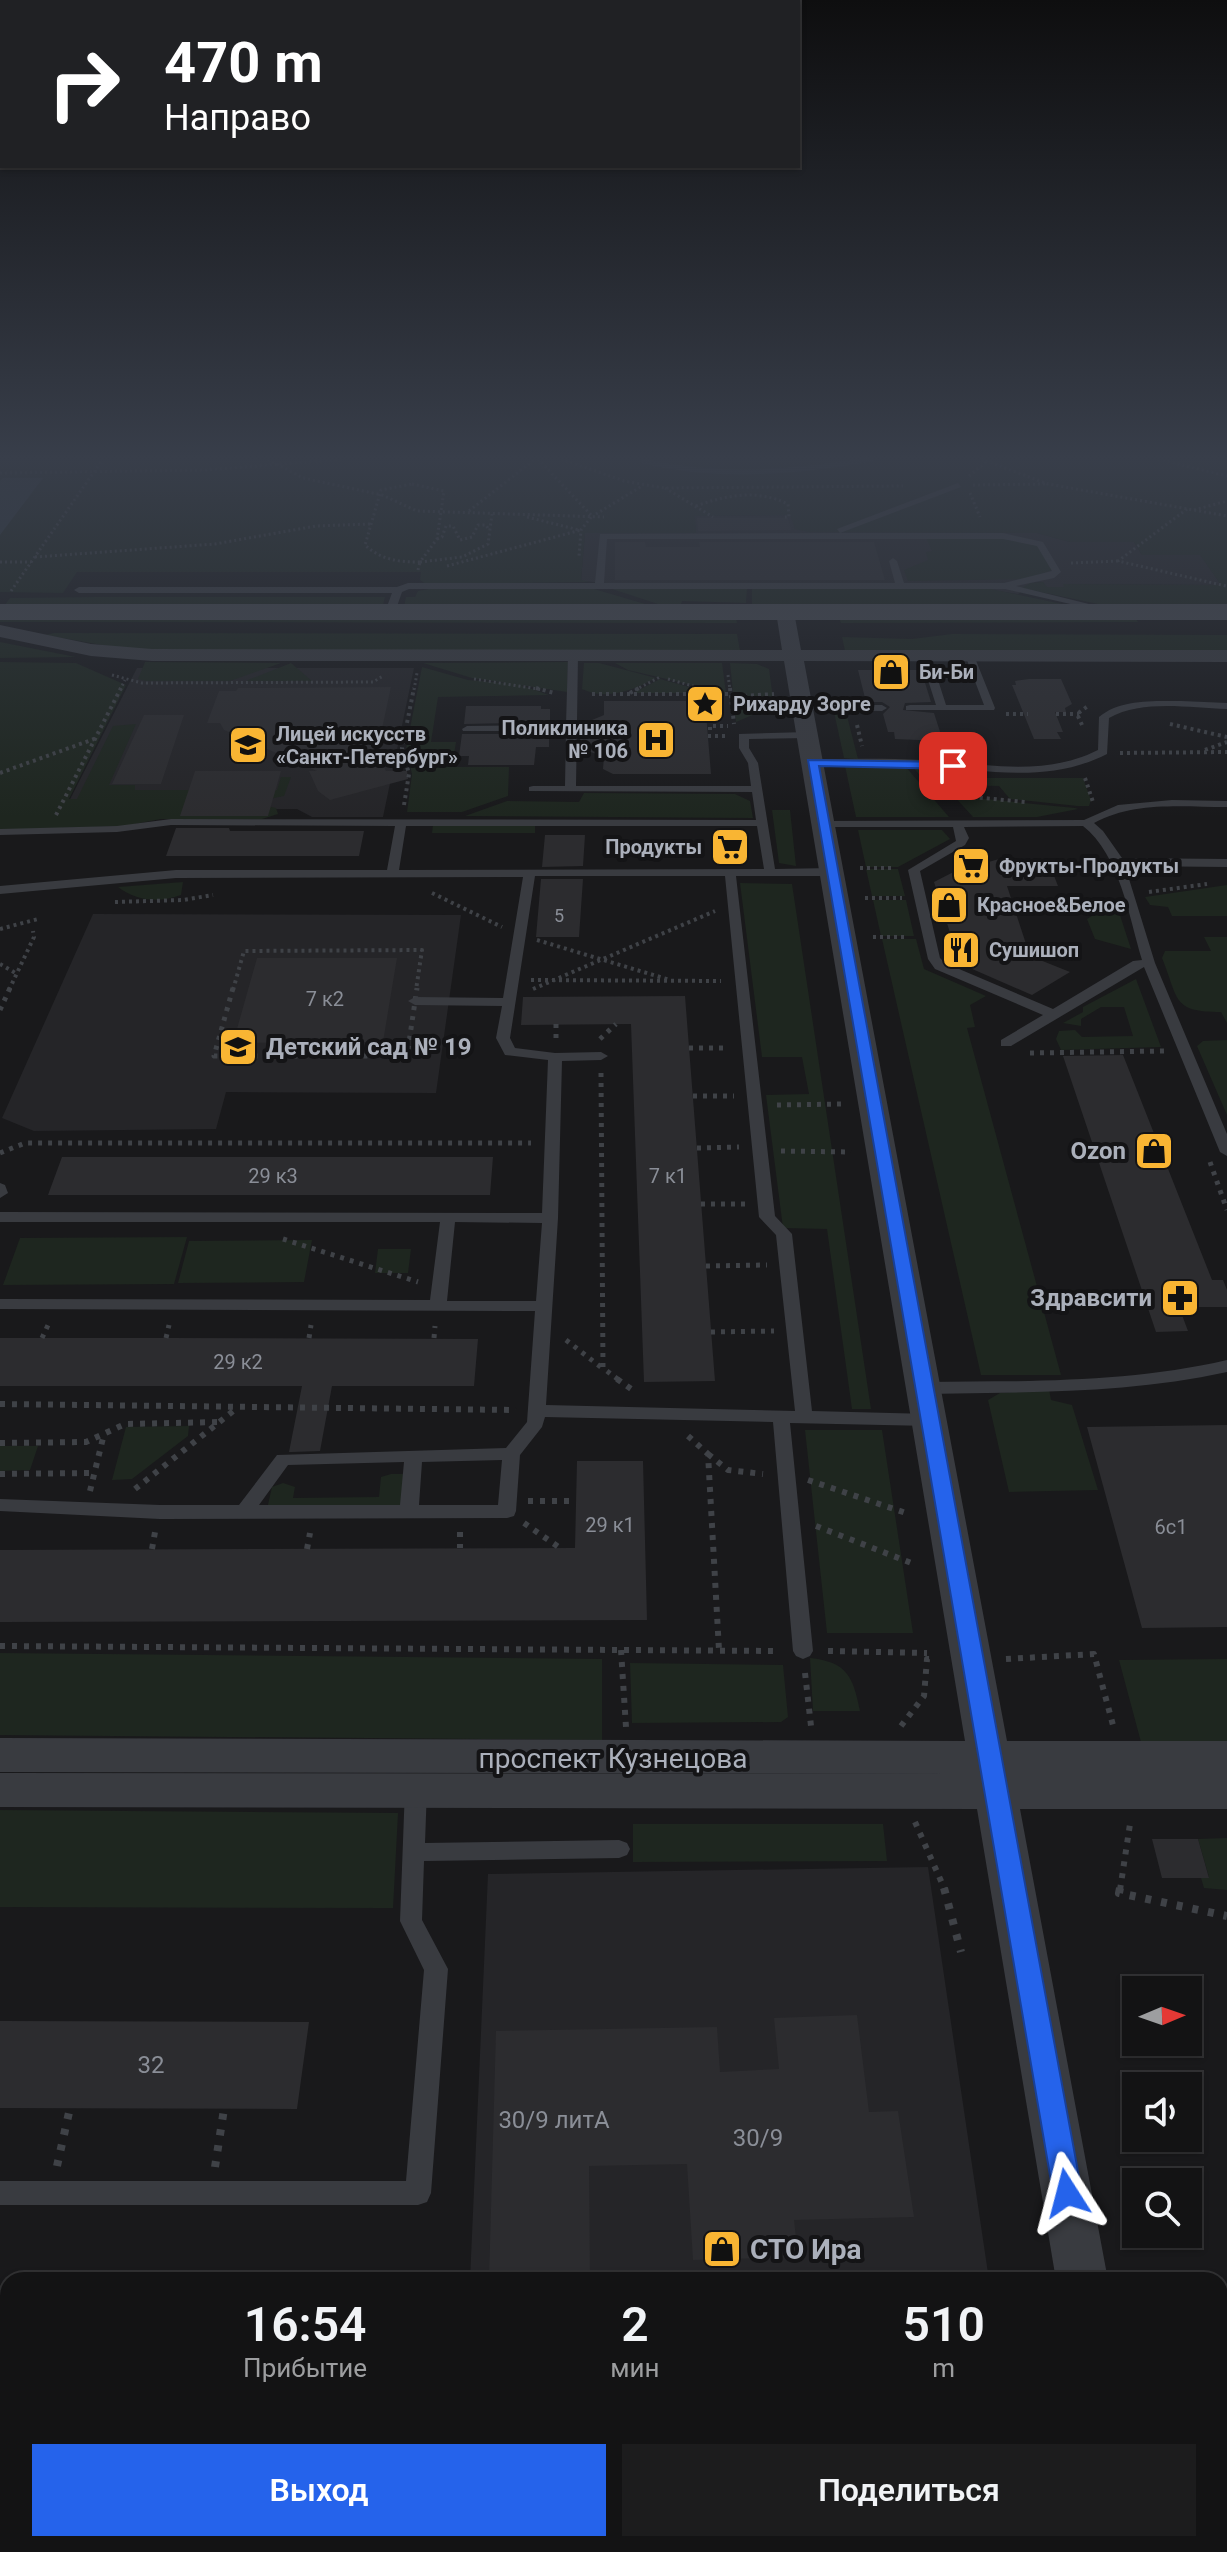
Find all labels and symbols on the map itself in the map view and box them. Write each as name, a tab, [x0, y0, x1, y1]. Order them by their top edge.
shop icon: Би-Би	[870, 651, 912, 693]
place label: Би-Би	[919, 660, 974, 684]
place icon: Рихарду Зорге	[684, 683, 726, 725]
place label: Рихарду Зорге	[733, 692, 871, 716]
place label: Поликлиника № 106	[502, 716, 628, 763]
hospital icon: Поликлиника № 106	[635, 719, 677, 761]
place label: Лицей искусств «Санкт-Петербург»	[276, 722, 458, 769]
school or university icon: Лицей искусств «Санкт-Петербург»	[227, 724, 269, 766]
pin	[919, 732, 987, 800]
supermarket icon: Продукты	[709, 826, 751, 868]
place label: Продукты	[605, 835, 702, 859]
supermarket icon: Фрукты-Продукты	[950, 845, 992, 887]
place label: Фрукты-Продукты	[999, 854, 1179, 878]
shop icon: Красное&Белое	[928, 884, 970, 926]
place label: Красное&Белое	[977, 893, 1126, 917]
house number: 5	[554, 905, 564, 926]
restaurant icon: Сушишоп	[940, 929, 982, 971]
place label: Сушишоп	[989, 938, 1079, 962]
house number: 7 к2	[306, 987, 344, 1011]
school or university icon: Детский сад № 19	[217, 1026, 259, 1068]
place label: Детский сад № 19	[266, 1033, 472, 1061]
shop icon: Ozon	[1133, 1130, 1175, 1172]
place label: Ozon	[1070, 1137, 1126, 1165]
house number: 29 к3	[248, 1164, 298, 1188]
house number: 7 к1	[649, 1164, 687, 1188]
pharmacy icon: Здравсити	[1159, 1277, 1201, 1319]
place label: Здравсити	[1030, 1284, 1152, 1312]
house number: 29 к2	[213, 1350, 263, 1374]
house number: 29 к1	[585, 1513, 635, 1537]
house number: 6с1	[1155, 1515, 1187, 1539]
street label: проспект Кузнецова	[479, 1742, 747, 1775]
north arrow	[1122, 1976, 1202, 2056]
house number: 32	[138, 2051, 164, 2079]
house number: 30/9 литА	[498, 2106, 610, 2134]
house number: 30/9	[733, 2124, 783, 2152]
position arrow	[1025, 2151, 1109, 2235]
shop icon: СТО Ира	[701, 2228, 743, 2270]
place label: СТО Ира	[750, 2233, 861, 2266]

